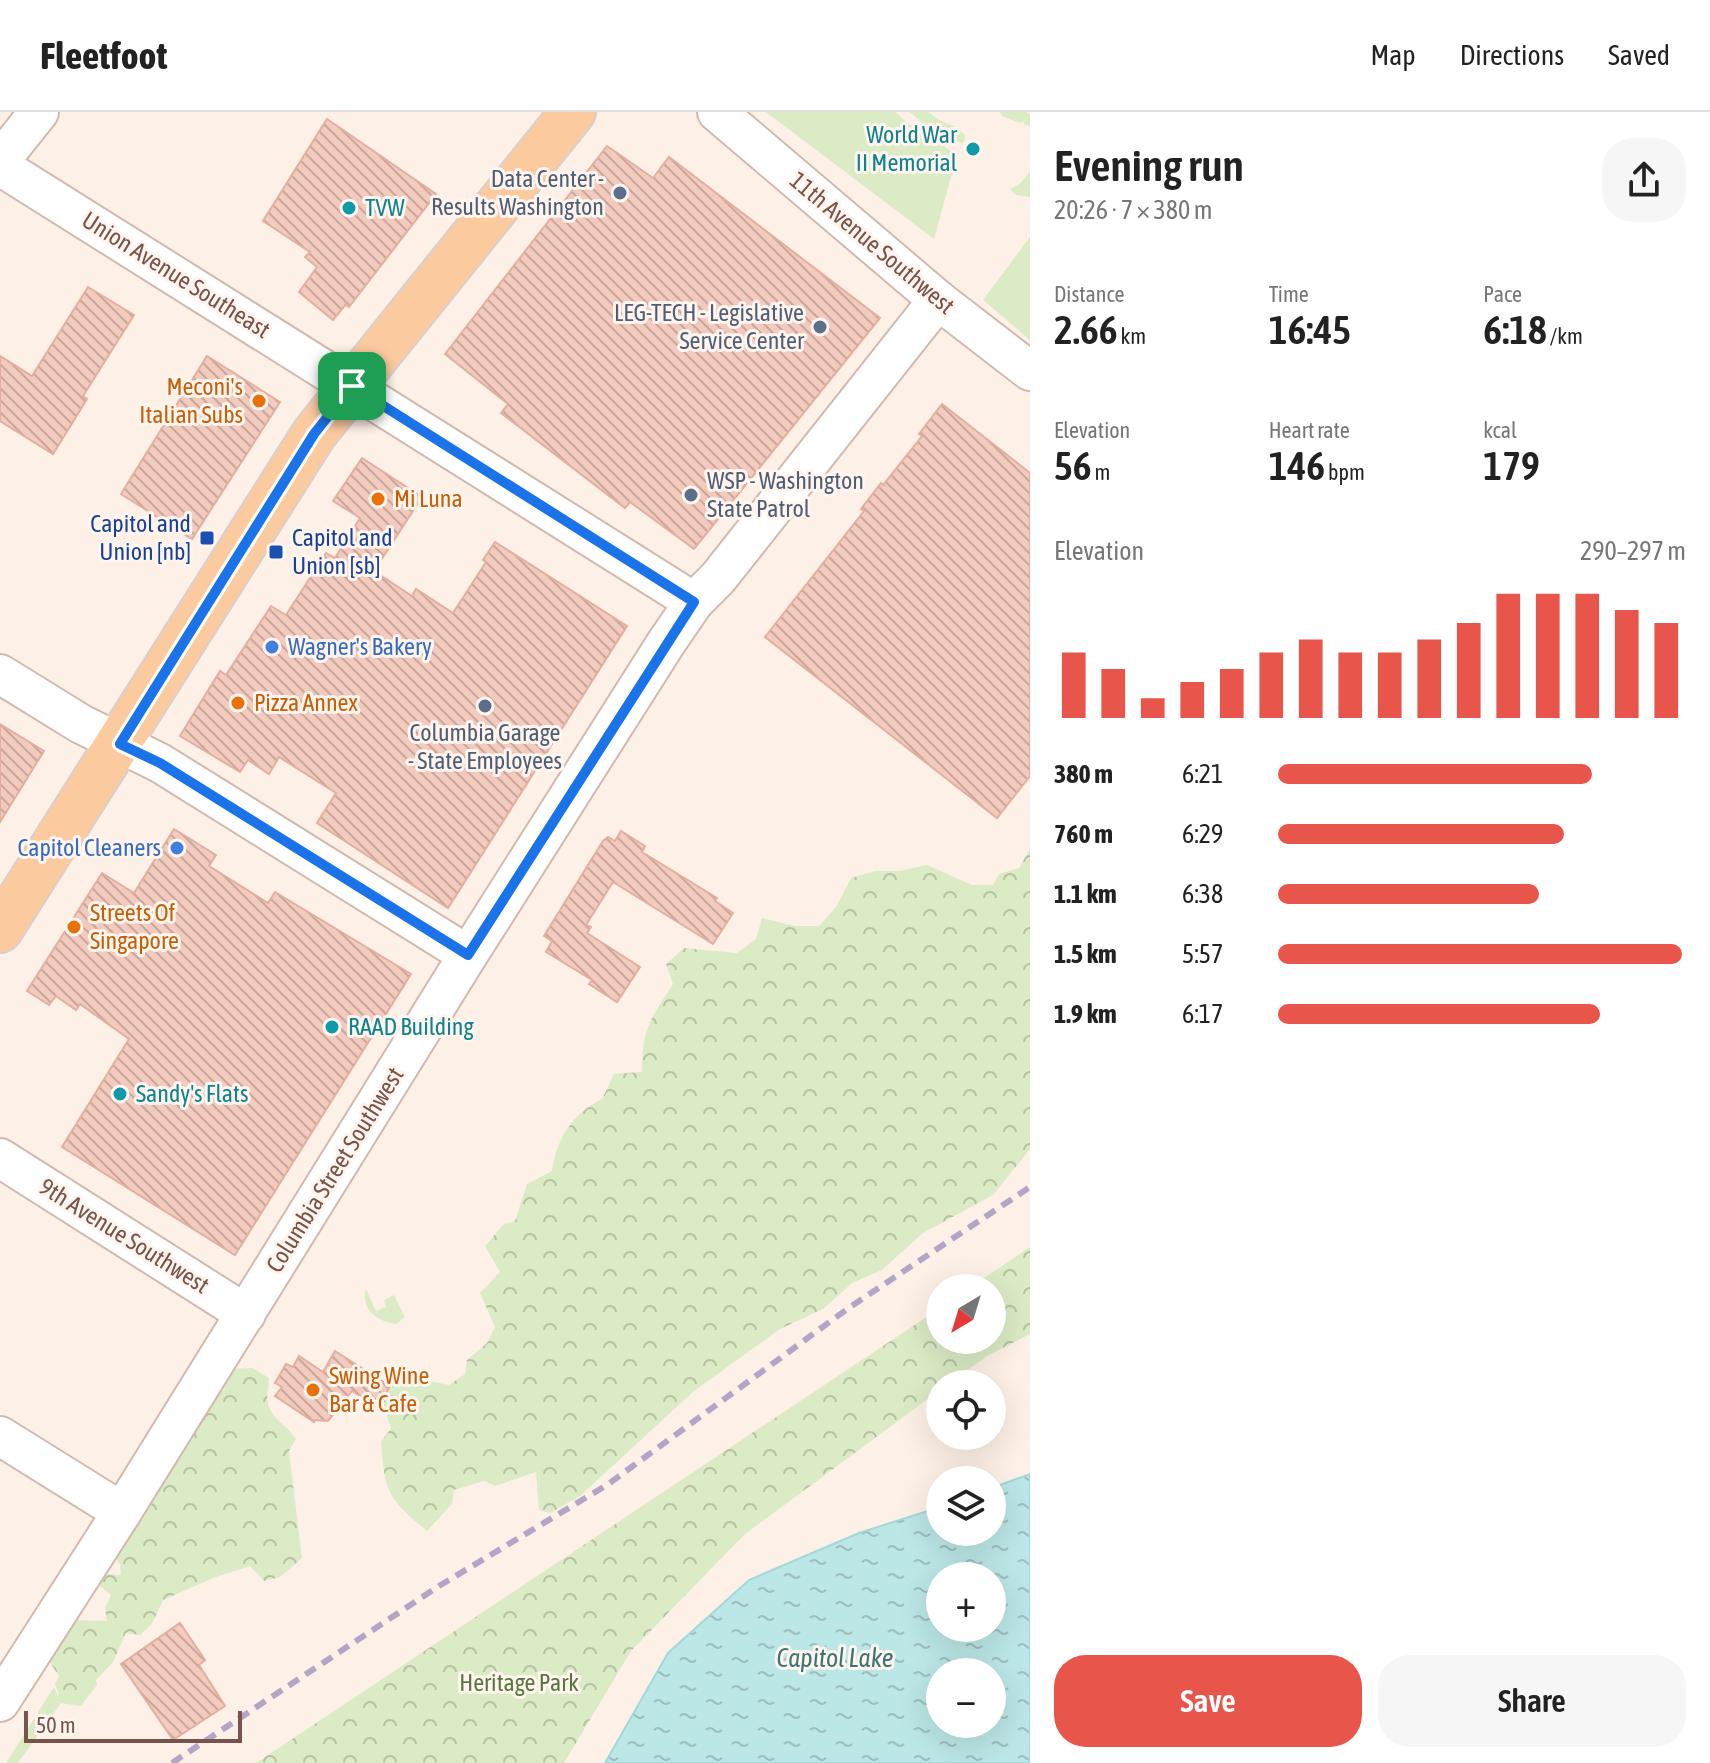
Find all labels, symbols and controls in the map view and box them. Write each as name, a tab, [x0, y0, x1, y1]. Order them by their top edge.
text: Fleetfoot	[40, 34, 167, 77]
text: Map	[1371, 39, 1416, 71]
text: Directions	[1460, 39, 1564, 71]
text: Saved	[1608, 39, 1670, 71]
place label: World War II Memorial	[856, 121, 958, 176]
button: share	[1602, 138, 1686, 222]
marker: World War II Memorial	[964, 140, 982, 158]
text: Evening run	[1054, 140, 1244, 190]
place label: Data Center - Results Washington	[431, 165, 604, 220]
street label: 11th Avenue Southwest	[785, 166, 960, 319]
marker: Data Center - Results Washington	[611, 184, 629, 202]
place label: TVW	[365, 194, 405, 221]
text: 20:26 · 7 × 380 m	[1054, 195, 1213, 225]
marker: TVW	[340, 199, 358, 217]
street label: Union Avenue Southeast	[77, 206, 275, 343]
text: Distance	[1054, 281, 1125, 307]
text: Time	[1269, 281, 1309, 307]
text: Pace	[1483, 281, 1522, 307]
place label: LEG-TECH - Legislative Service Center	[614, 299, 805, 354]
text: 2.66	[1054, 307, 1118, 352]
text: 16:45	[1269, 307, 1351, 352]
text: 6:18	[1483, 307, 1547, 352]
marker: LEG-TECH - Legislative Service Center	[811, 318, 829, 336]
text: km	[1118, 323, 1146, 349]
text: /km	[1547, 323, 1583, 349]
pin	[318, 352, 386, 420]
icon: arrive	[330, 364, 374, 408]
place label: Meconi's Italian Subs	[139, 373, 243, 428]
marker: Meconi's Italian Subs	[250, 392, 268, 410]
text: Elevation	[1054, 417, 1130, 443]
text: Heart rate	[1269, 417, 1350, 443]
text: kcal	[1483, 417, 1517, 443]
text: 56	[1054, 443, 1092, 488]
text: 146	[1269, 443, 1325, 488]
text: 179	[1483, 443, 1540, 488]
text: m	[1092, 459, 1110, 485]
text: bpm	[1325, 459, 1365, 485]
place label: WSP - Washington State Patrol	[707, 467, 864, 522]
place label: Mi Luna	[394, 485, 463, 512]
marker: WSP - Washington State Patrol	[682, 486, 700, 504]
marker: Mi Luna	[369, 490, 387, 508]
place label: Capitol and Union [nb]	[90, 510, 191, 565]
place label: Capitol and Union [sb]	[292, 524, 393, 579]
marker: Capitol and Union [nb]	[198, 529, 216, 547]
text: Elevation	[1054, 536, 1144, 566]
text: 290–297 m	[1580, 536, 1686, 566]
marker: Capitol and Union [sb]	[267, 543, 285, 561]
place label: Wagner's Bakery	[288, 633, 432, 660]
marker: Wagner's Bakery	[263, 638, 281, 656]
place label: Pizza Annex	[254, 689, 358, 716]
marker: Pizza Annex	[229, 694, 247, 712]
marker: Columbia Garage - State Employees	[476, 697, 494, 715]
place label: Columbia Garage - State Employees	[408, 719, 562, 774]
text: 380 m	[1054, 759, 1113, 789]
text: 6:21	[1182, 759, 1223, 789]
text: 760 m	[1054, 819, 1113, 849]
text: 6:29	[1182, 819, 1223, 849]
place label: Capitol Cleaners	[17, 834, 161, 861]
marker: Capitol Cleaners	[168, 839, 186, 857]
text: 1.1 km	[1054, 879, 1117, 909]
text: 6:38	[1182, 879, 1223, 909]
place label: Streets Of Singapore	[90, 899, 179, 954]
marker: Streets Of Singapore	[65, 918, 83, 936]
text: 1.5 km	[1054, 939, 1117, 969]
text: 5:57	[1182, 939, 1223, 969]
text: 1.9 km	[1054, 999, 1117, 1029]
text: 6:17	[1182, 999, 1223, 1029]
place label: RAAD Building	[348, 1013, 474, 1040]
marker: RAAD Building	[323, 1018, 341, 1036]
street label: Columbia Street Southwest	[260, 1062, 409, 1277]
place label: Sandy's Flats	[136, 1080, 248, 1107]
marker: Sandy's Flats	[111, 1085, 129, 1103]
street label: 9th Avenue Southwest	[35, 1173, 214, 1299]
north arrow	[926, 1274, 1006, 1354]
map controls	[926, 1274, 1006, 1738]
place label: Swing Wine Bar & Cafe	[329, 1362, 429, 1417]
button: locate	[926, 1370, 1006, 1450]
marker: Swing Wine Bar & Cafe	[304, 1381, 322, 1399]
button: layers	[926, 1466, 1006, 1546]
button: +	[926, 1562, 1006, 1642]
water label: Capitol Lake	[777, 1643, 893, 1673]
button: Save	[1054, 1655, 1362, 1747]
button: Share	[1378, 1655, 1686, 1747]
button: −	[926, 1658, 1006, 1738]
park label: Heritage Park	[459, 1669, 579, 1696]
scale bar	[24, 1707, 242, 1743]
text: 50 m	[36, 1712, 76, 1738]

